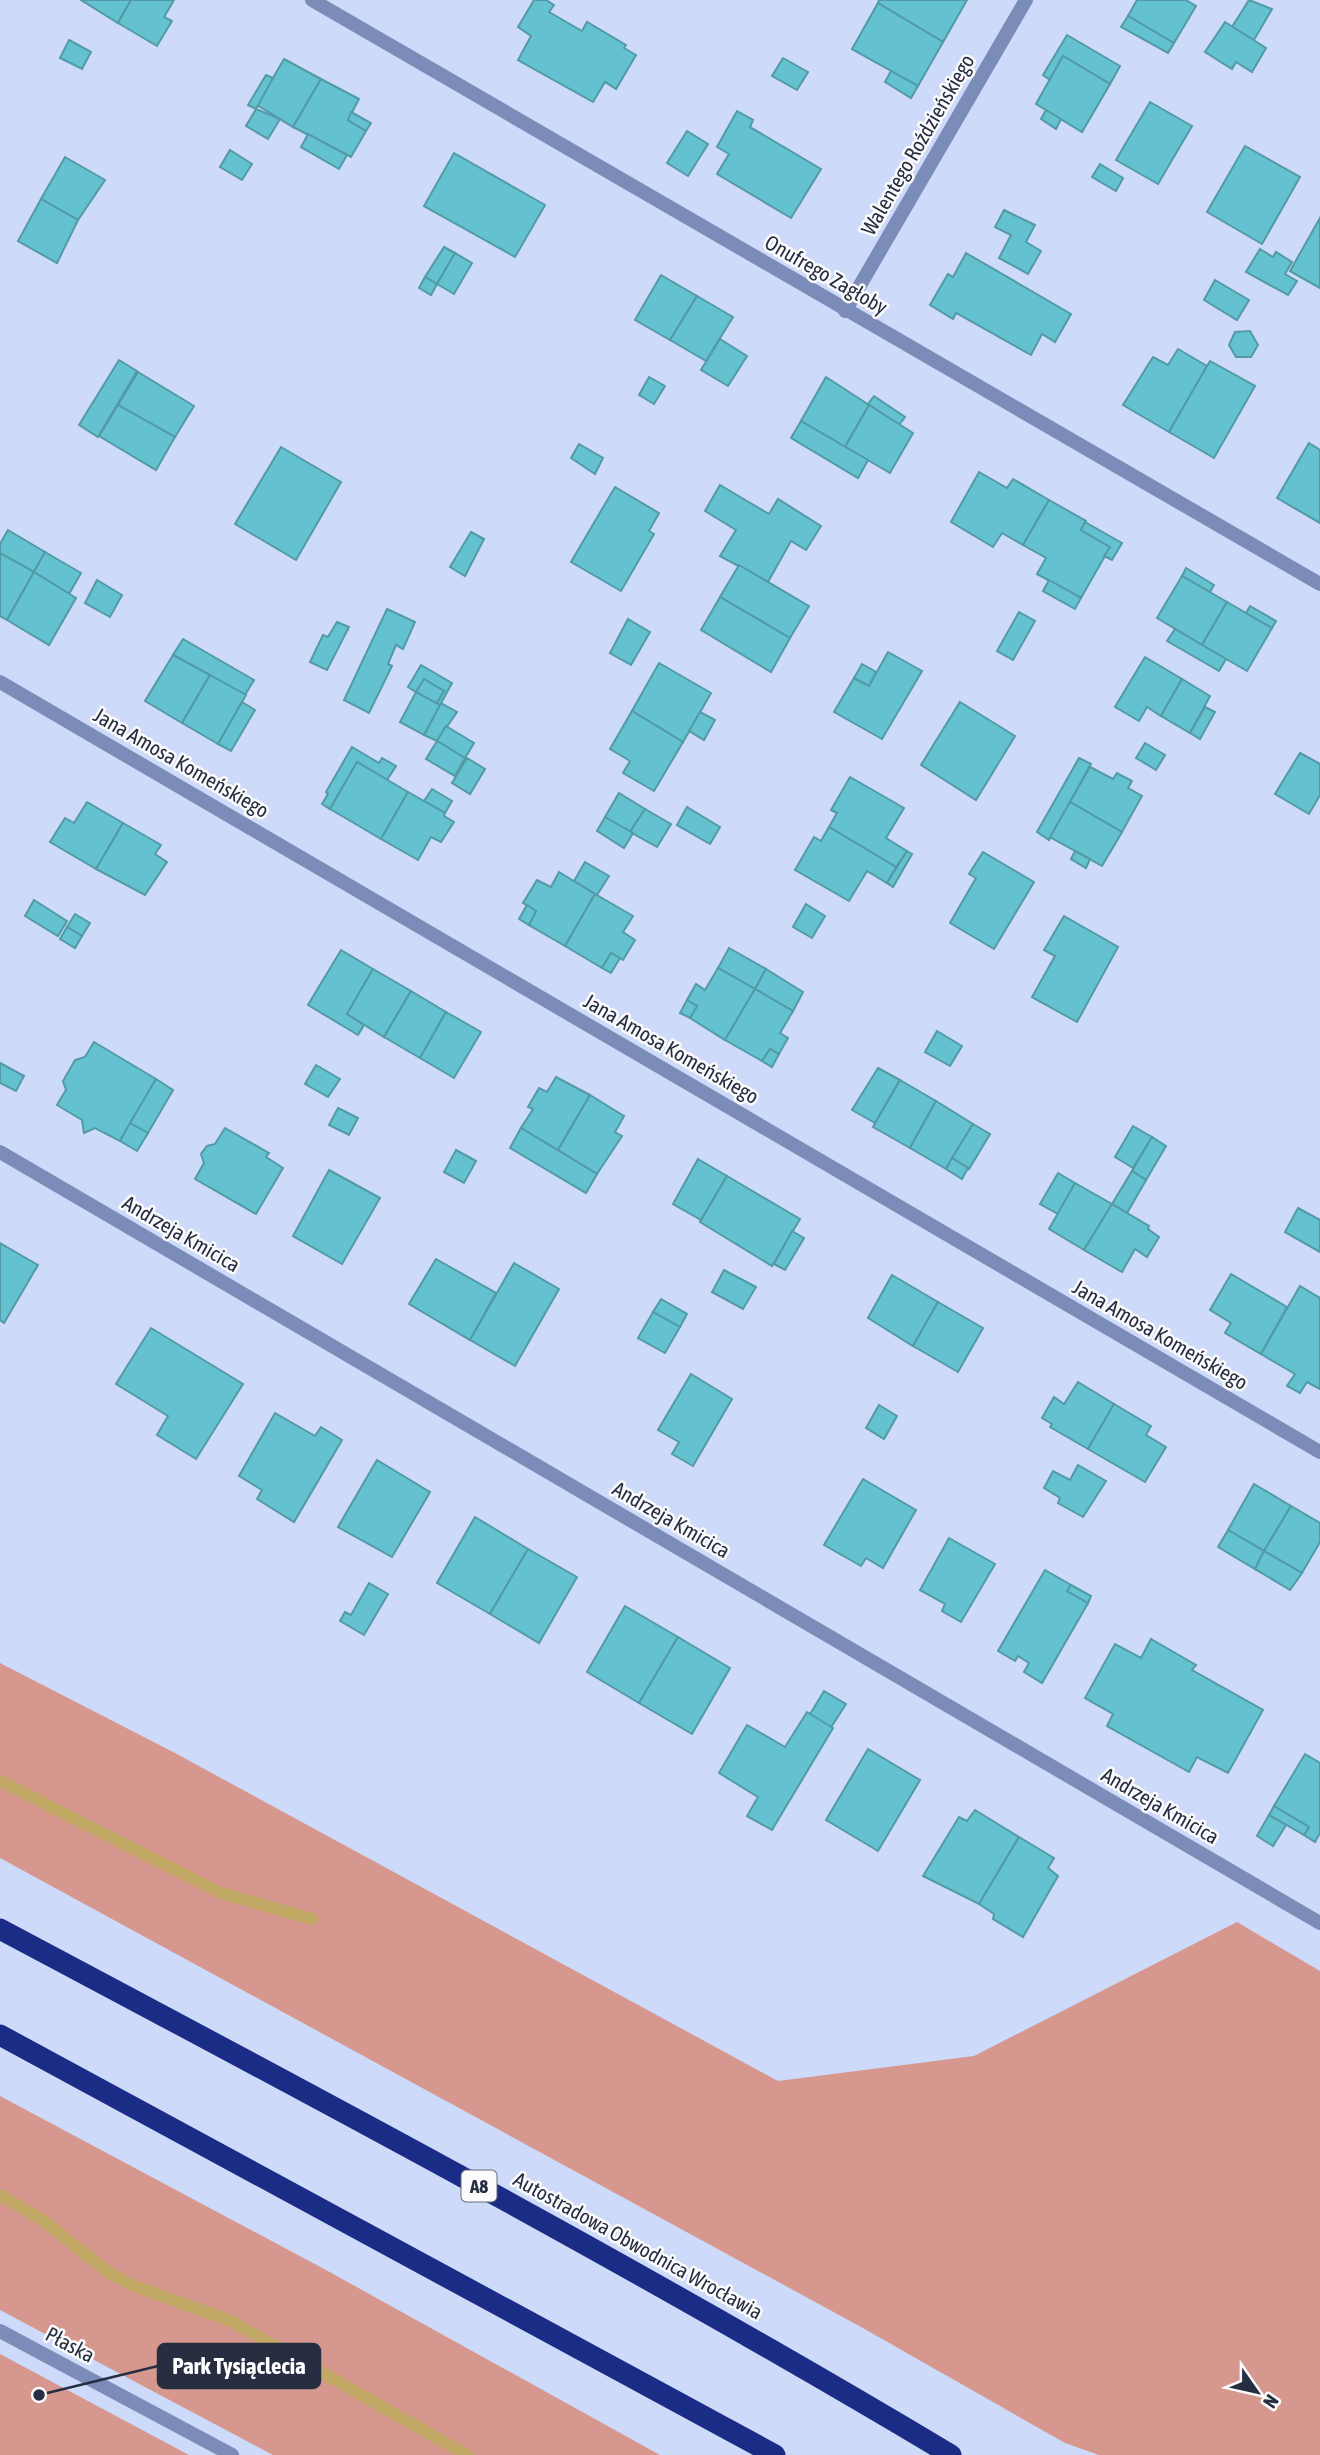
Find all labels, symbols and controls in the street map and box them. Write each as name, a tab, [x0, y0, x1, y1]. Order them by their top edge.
street label: Walentego Roździeńskiego	[856, 50, 979, 239]
street label: Onufrego Zagłoby	[761, 229, 892, 319]
street label: Jana Amosa Komeńskiego	[90, 702, 273, 822]
street label: Jana Amosa Komeńskiego	[580, 988, 763, 1108]
street label: Andrzeja Kmicica	[119, 1190, 244, 1276]
street label: Jana Amosa Komeńskiego	[1069, 1274, 1252, 1394]
street label: Andrzeja Kmicica	[609, 1476, 734, 1562]
street label: Andrzeja Kmicica	[1098, 1762, 1223, 1848]
street label: Autostradowa Obwodnica Wrocławia	[510, 2167, 767, 2324]
road number: A8	[462, 2170, 496, 2202]
street label: Płaska	[42, 2321, 99, 2367]
callout: Park Tysiąclecia	[158, 2344, 320, 2388]
text: Park Tysiąclecia	[172, 2353, 306, 2379]
north arrow	[1222, 2357, 1292, 2427]
text: N	[1259, 2391, 1283, 2412]

